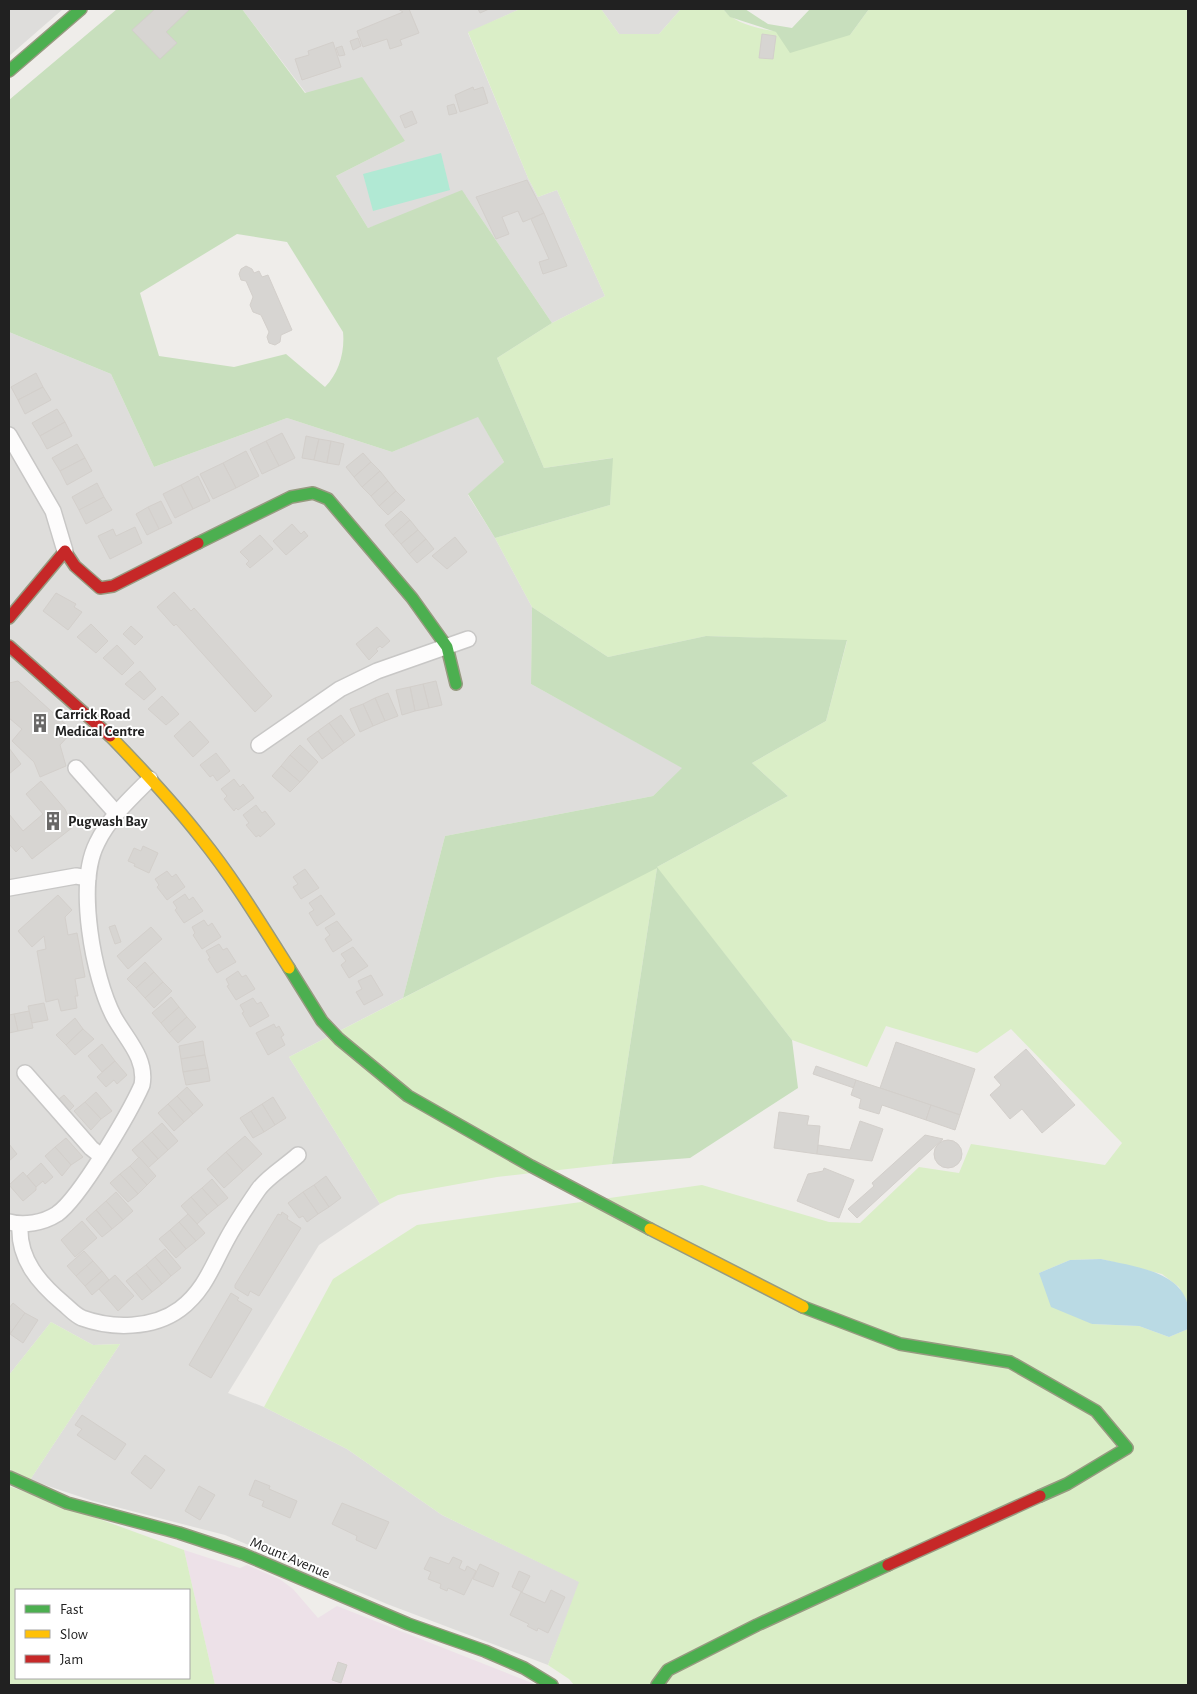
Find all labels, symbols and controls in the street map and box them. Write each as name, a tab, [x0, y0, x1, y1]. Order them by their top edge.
place label: Carrick Road Medical Centre	[55, 707, 145, 739]
building icon: Carrick Road Medical Centre	[29, 712, 51, 734]
building icon: Pugwash Bay	[42, 810, 64, 832]
place label: Pugwash Bay	[68, 814, 148, 829]
street label: Mount Avenue	[248, 1534, 332, 1582]
legend	[15, 1589, 190, 1679]
text: Fast	[60, 1602, 84, 1617]
text: Slow	[60, 1627, 88, 1642]
text: Jam	[60, 1652, 83, 1667]

